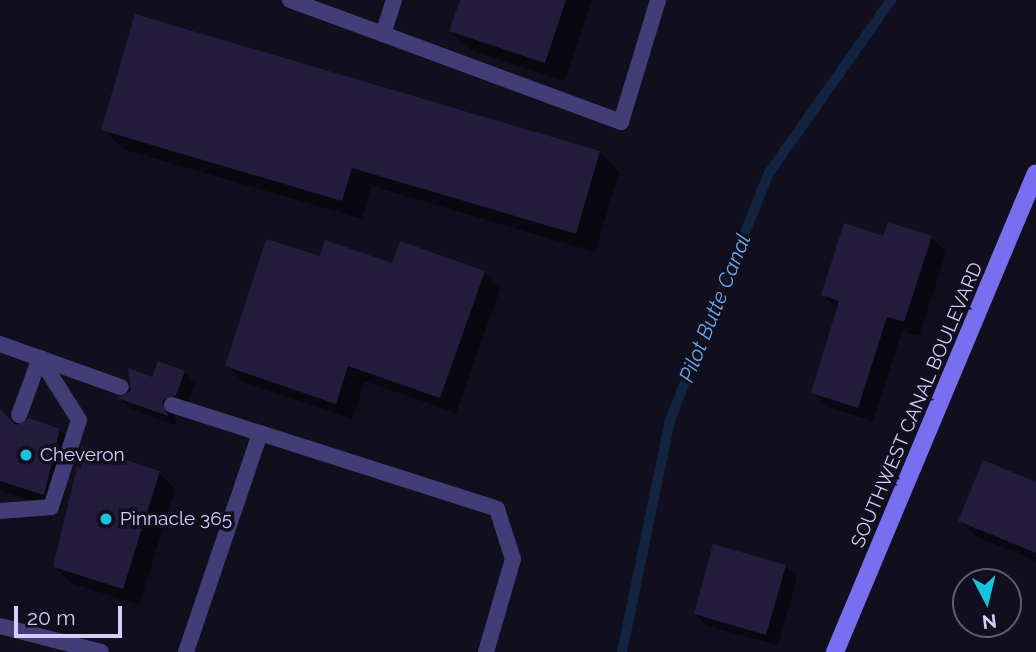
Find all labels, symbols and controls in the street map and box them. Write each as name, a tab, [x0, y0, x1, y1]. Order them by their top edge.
water label: Pilot Butte Canal	[674, 230, 756, 386]
street label: SOUTHWEST CANAL BOULEVARD	[846, 258, 988, 552]
place label: Cheveron	[40, 444, 125, 466]
marker: Cheveron	[18, 447, 34, 463]
place label: Pinnacle 365	[120, 508, 232, 530]
marker: Pinnacle 365	[98, 511, 114, 527]
north arrow	[952, 568, 1022, 638]
scale bar	[18, 592, 126, 636]
text: 20 m	[27, 605, 75, 630]
text: N	[981, 610, 998, 634]

